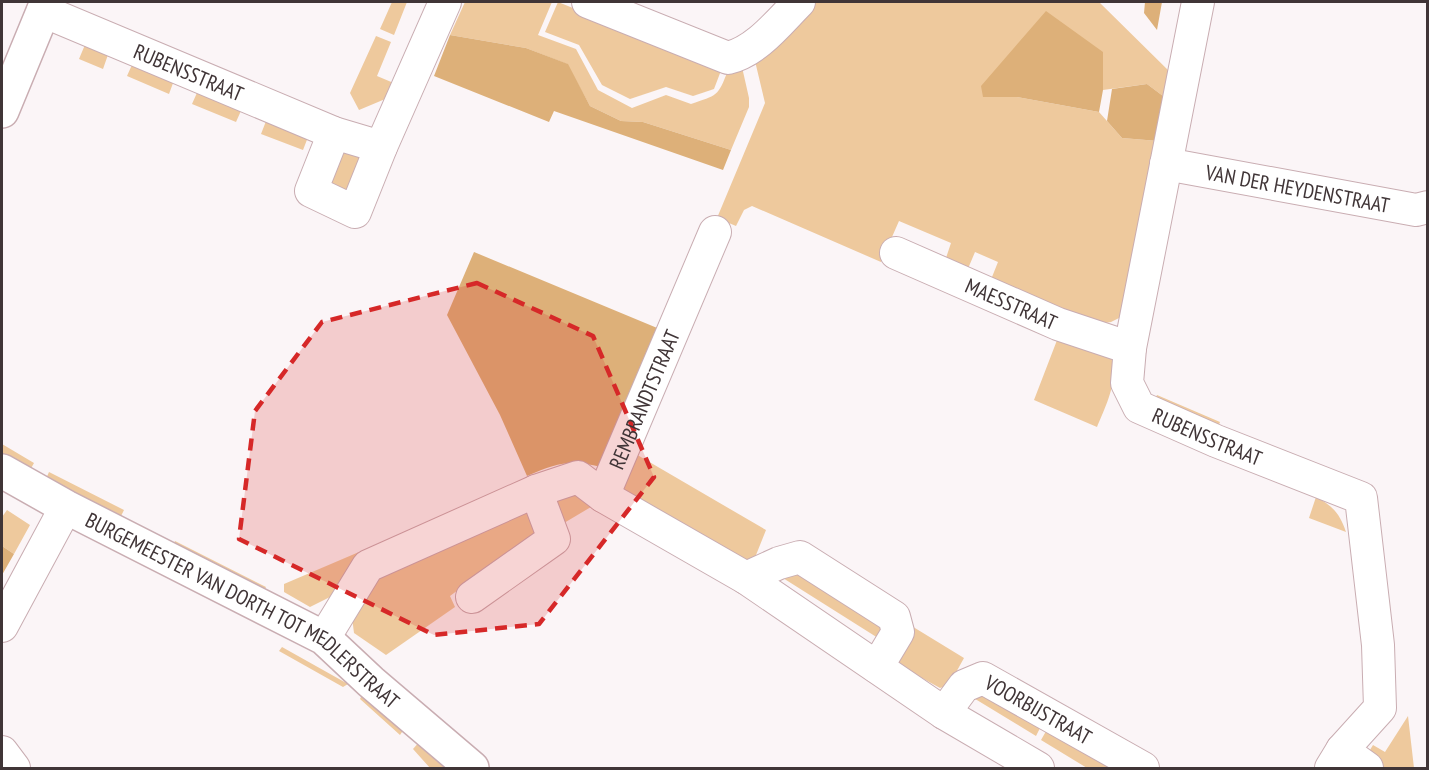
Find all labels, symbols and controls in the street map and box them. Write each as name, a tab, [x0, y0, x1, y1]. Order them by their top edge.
street label: RUBENSSTRAAT	[130, 37, 248, 107]
street label: VAN DER HEYDENSTRAAT	[1203, 158, 1393, 219]
street label: MAESSTRAAT	[961, 272, 1062, 336]
street label: REMBRANDTSTRAAT	[602, 325, 686, 473]
street label: RUBENSSTRAAT	[1148, 401, 1267, 472]
street label: BURGEMEESTER VAN DORTH TOT MEDLERSTRAAT	[81, 506, 406, 714]
street label: VOORBIJSTRAAT	[980, 668, 1097, 750]

